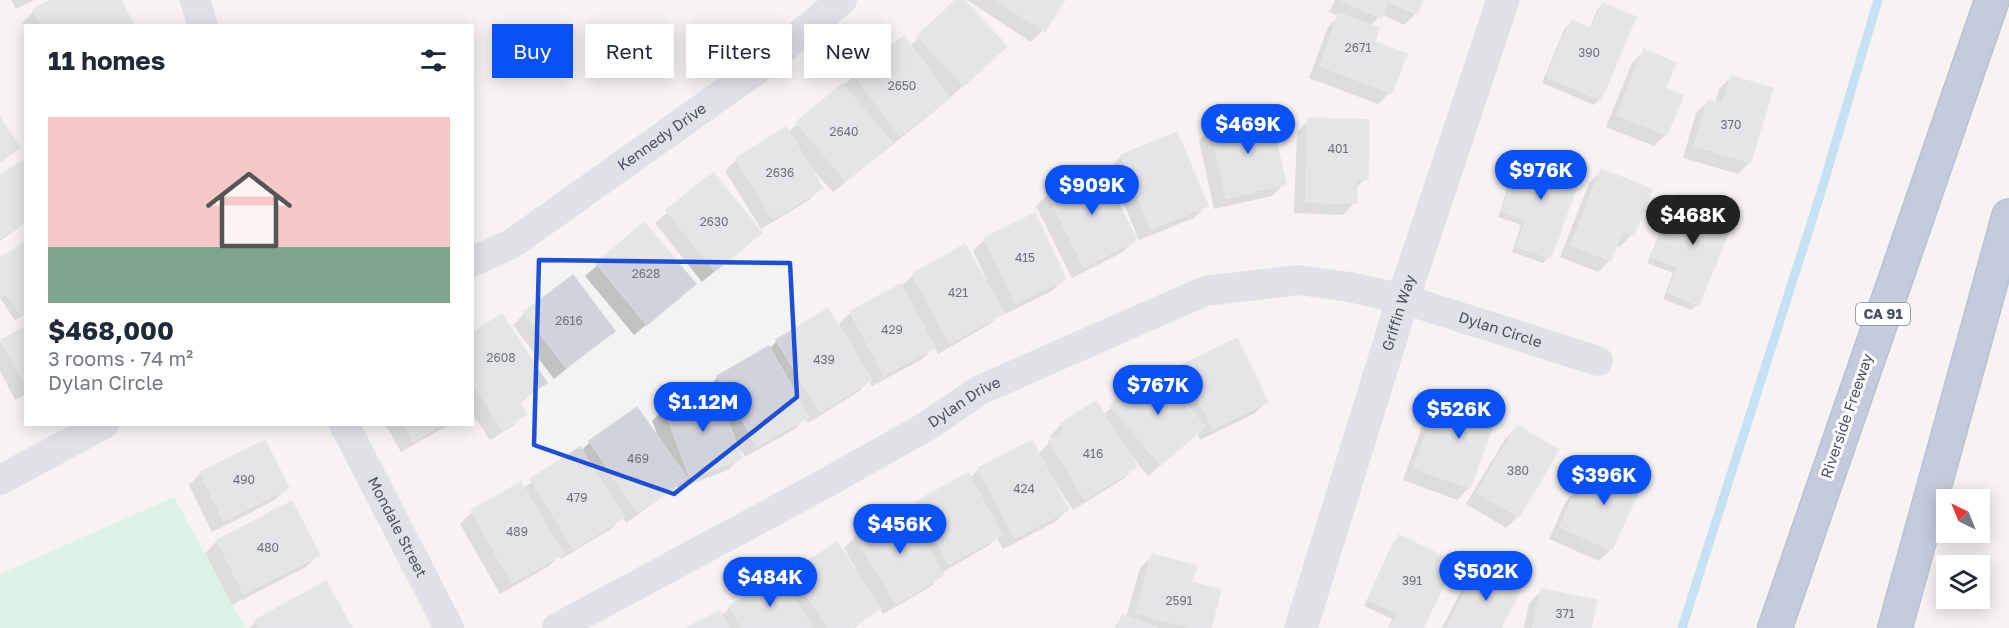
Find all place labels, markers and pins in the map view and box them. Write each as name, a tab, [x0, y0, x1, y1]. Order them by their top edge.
pin: $469K	[1206, 104, 1290, 155]
pin: $976K	[1499, 150, 1583, 201]
pin: $909K	[1050, 165, 1134, 216]
pin: $468K	[1651, 195, 1735, 246]
pin: $767K	[1116, 365, 1200, 416]
pin: $1.12M	[654, 382, 752, 433]
pin: $526K	[1417, 389, 1501, 440]
pin: $396K	[1562, 455, 1646, 506]
pin: $456K	[858, 504, 942, 555]
pin: $502K	[1444, 551, 1528, 602]
pin: $484K	[728, 557, 812, 608]

